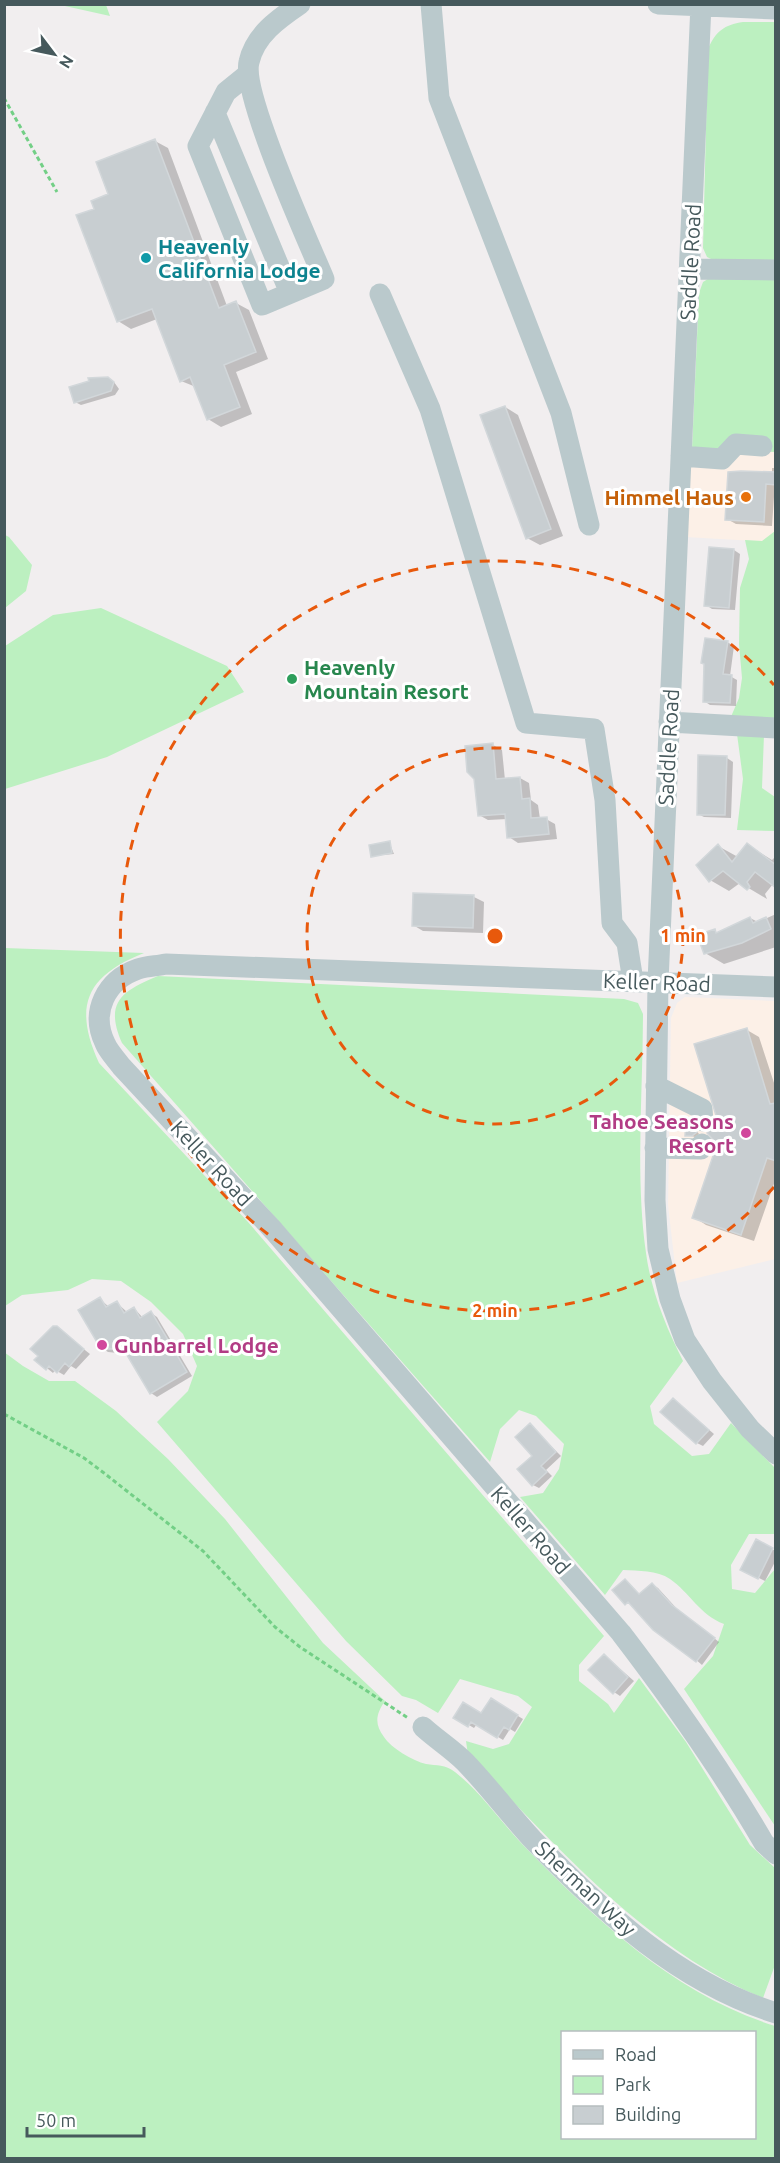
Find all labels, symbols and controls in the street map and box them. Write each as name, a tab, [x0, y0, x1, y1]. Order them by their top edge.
north arrow	[24, 24, 84, 84]
text: N	[56, 52, 78, 72]
street label: Saddle Road	[675, 203, 705, 321]
place label: Heavenly California Lodge	[158, 234, 321, 282]
marker: Heavenly California Lodge	[139, 251, 153, 265]
place label: Himmel Haus	[604, 485, 734, 509]
marker: Himmel Haus	[739, 490, 753, 504]
place label: Heavenly Mountain Resort	[304, 655, 469, 703]
marker: Heavenly Mountain Resort	[285, 672, 299, 686]
street label: Saddle Road	[653, 688, 683, 806]
text: 1 min	[660, 925, 706, 945]
centre of rings	[485, 926, 505, 946]
street label: Keller Road	[603, 968, 711, 996]
place label: Tahoe Seasons Resort	[589, 1109, 734, 1157]
street label: Keller Road	[166, 1115, 258, 1211]
marker: Tahoe Seasons Resort	[739, 1126, 753, 1140]
text: 2 min	[472, 1300, 518, 1320]
place label: Gunbarrel Lodge	[114, 1333, 279, 1357]
marker: Gunbarrel Lodge	[95, 1338, 109, 1352]
street label: Keller Road	[487, 1481, 575, 1579]
street label: Sherman Way	[531, 1836, 641, 1940]
legend	[561, 2031, 756, 2139]
text: Road	[615, 2044, 657, 2064]
text: Park	[615, 2074, 651, 2094]
scale bar	[27, 2100, 144, 2138]
text: Building	[615, 2104, 681, 2124]
text: 50 m	[36, 2110, 76, 2130]

